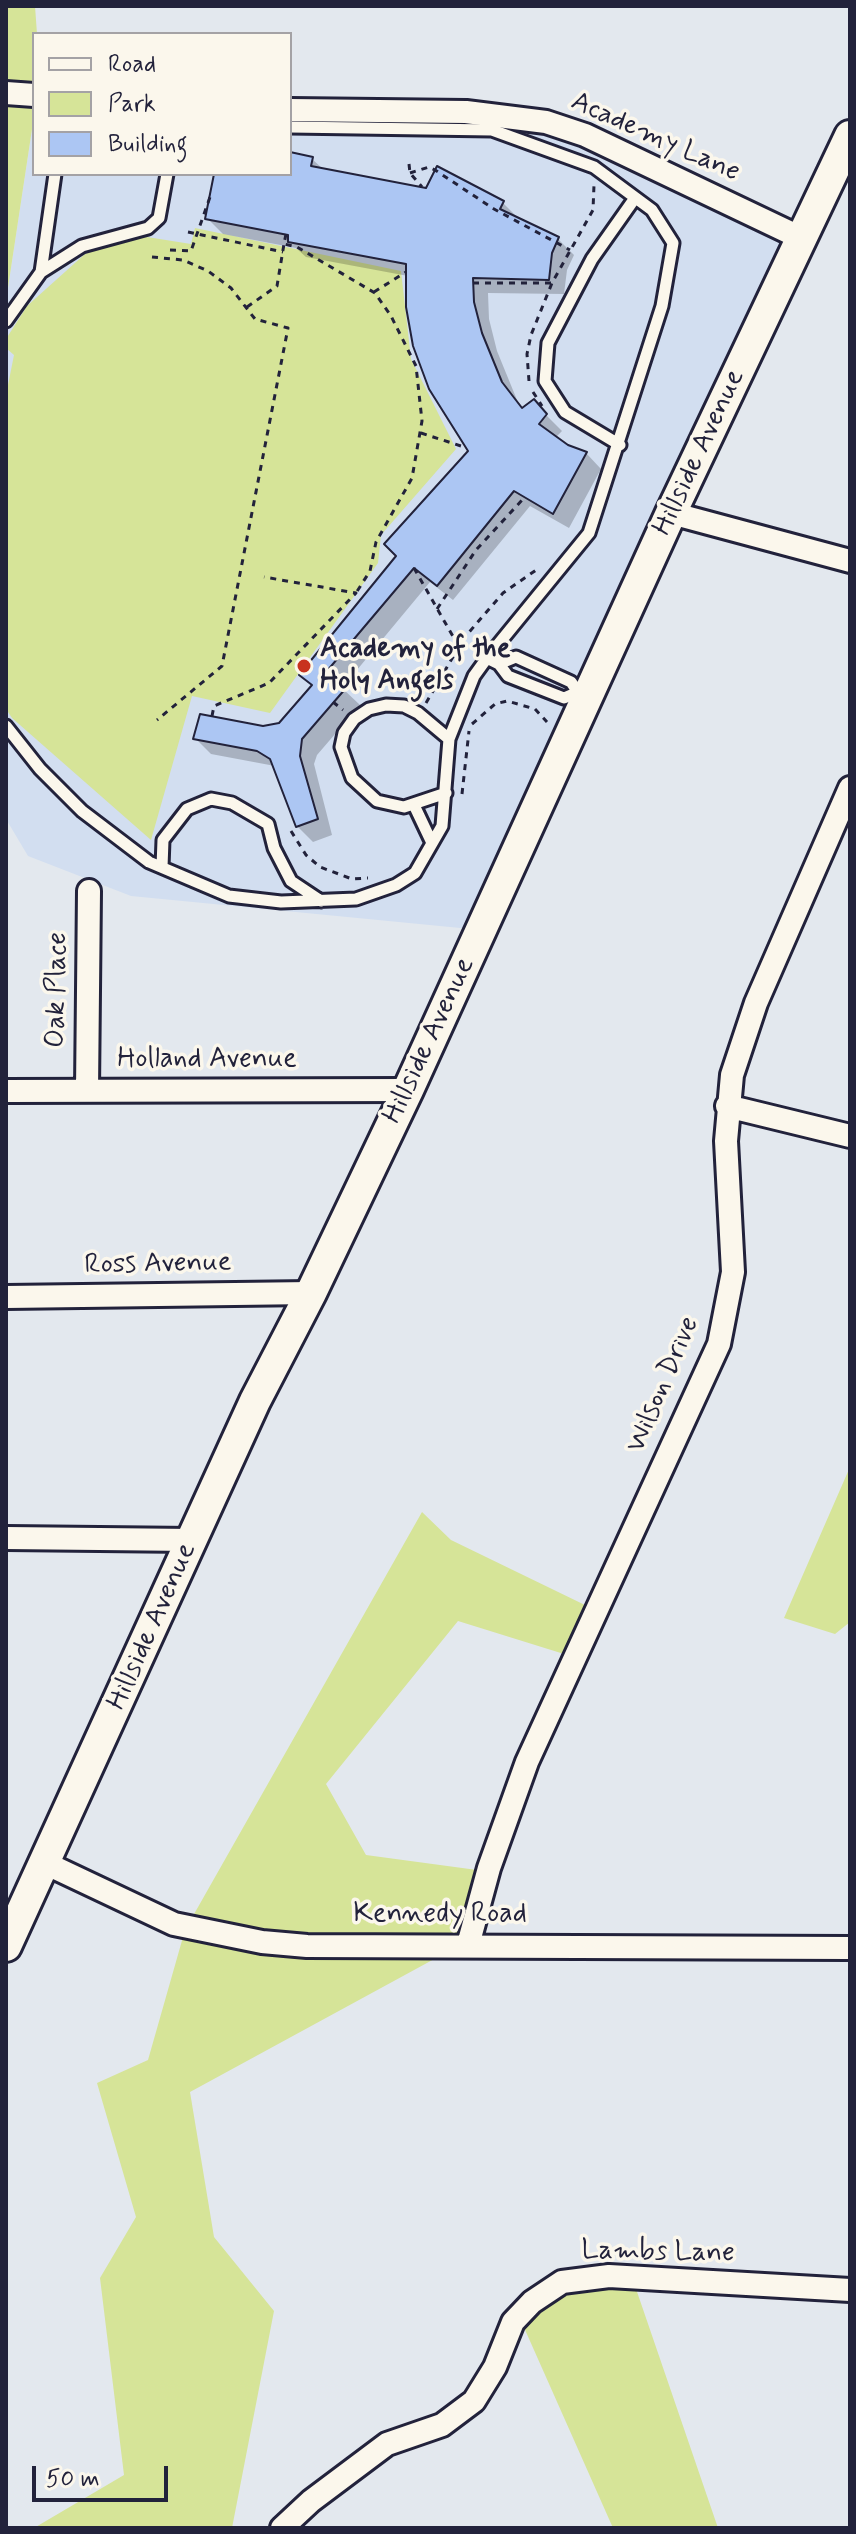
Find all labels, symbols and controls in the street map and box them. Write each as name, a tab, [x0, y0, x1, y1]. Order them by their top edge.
legend	[32, 32, 292, 176]
text: Road	[108, 49, 156, 80]
street label: Academy Lane	[565, 86, 745, 190]
text: Park	[108, 89, 156, 120]
text: Building	[108, 129, 188, 160]
street label: Hillside Avenue	[647, 365, 753, 541]
place label: Academy of the Holy Angels	[320, 633, 510, 699]
marker: Academy of the Holy Angels	[295, 657, 313, 675]
street label: Oak Place	[40, 932, 76, 1048]
street label: Hillside Avenue	[377, 953, 483, 1129]
street label: Holland Avenue	[117, 1043, 297, 1077]
street label: Ross Avenue	[84, 1247, 232, 1283]
street label: Wilson Drive	[620, 1312, 708, 1458]
street label: Hillside Avenue	[101, 1538, 205, 1716]
street label: Kennedy Road	[353, 1898, 527, 1932]
street label: Lambs Lane	[581, 2235, 735, 2271]
scale bar	[36, 2450, 172, 2500]
text: 50 m	[46, 2464, 100, 2495]

